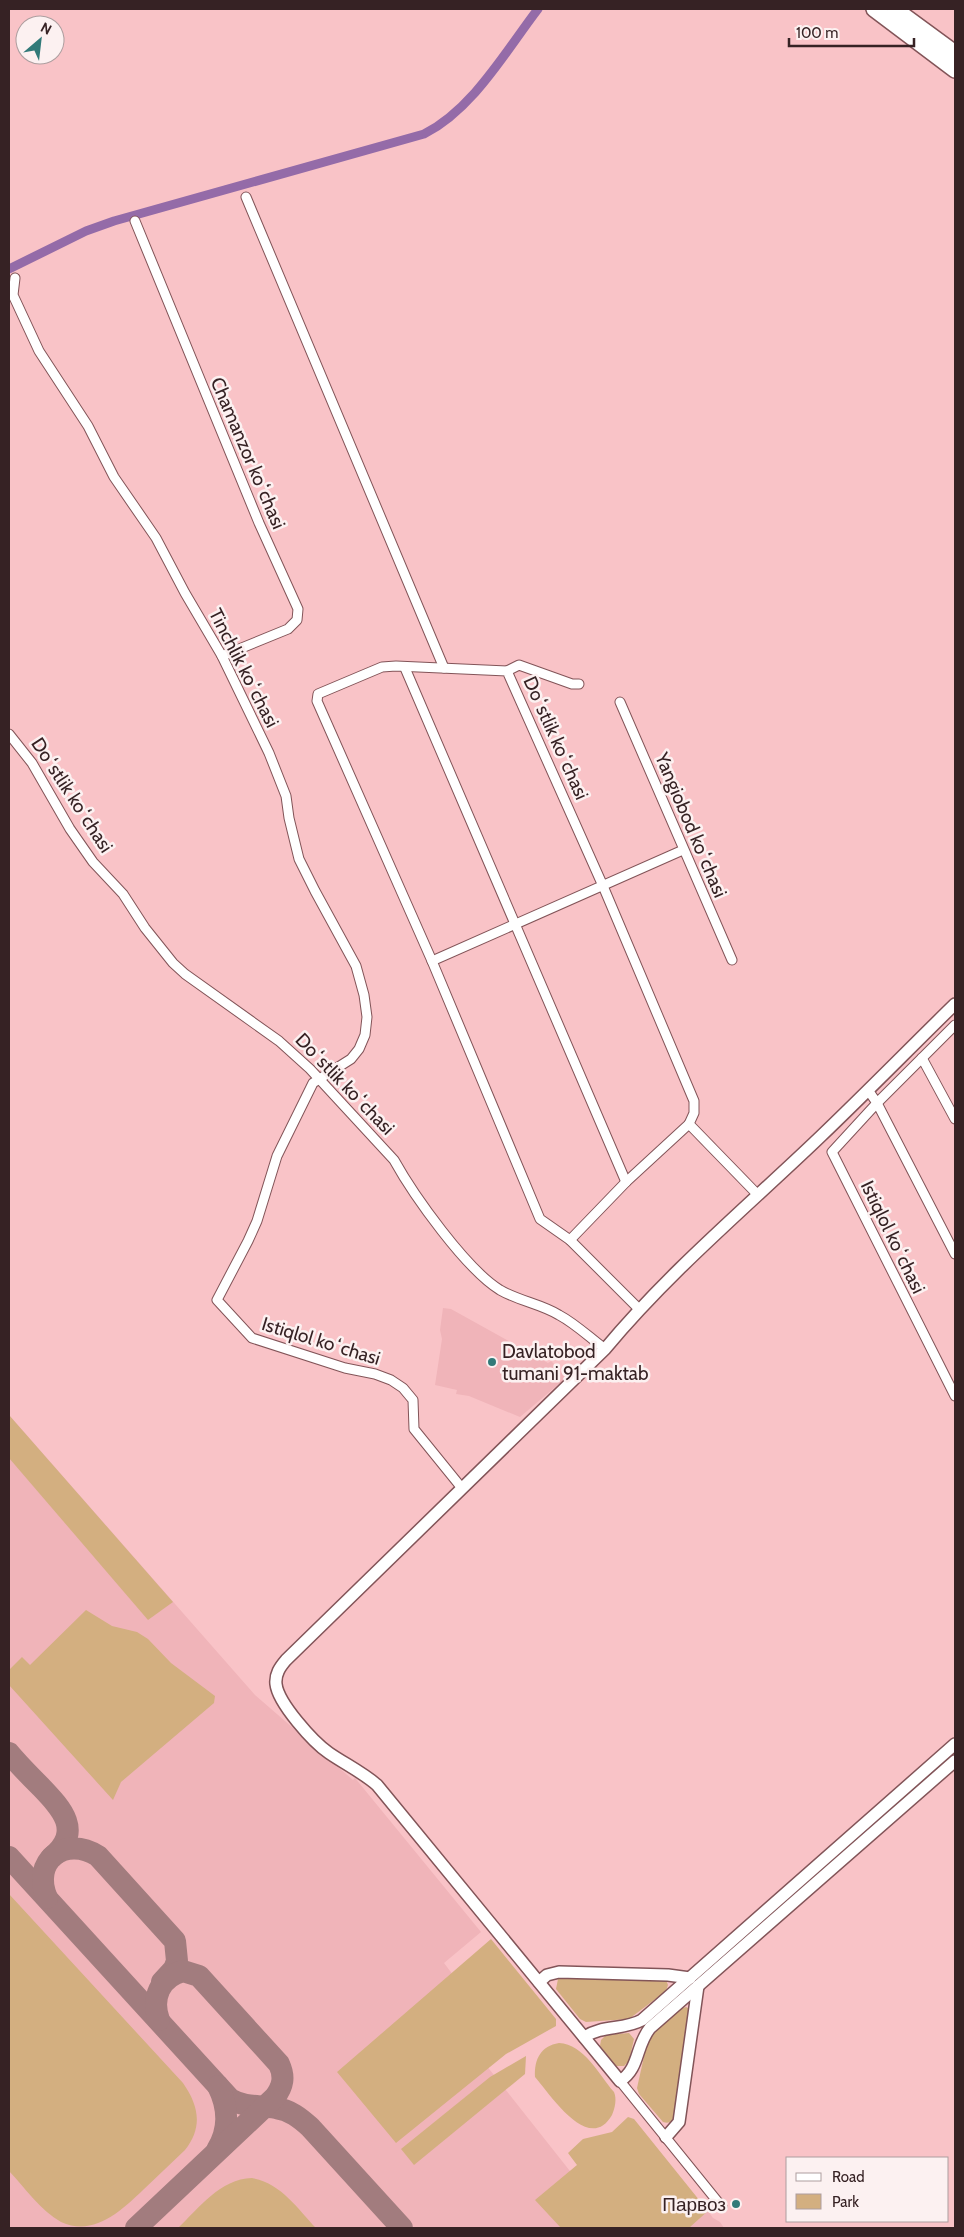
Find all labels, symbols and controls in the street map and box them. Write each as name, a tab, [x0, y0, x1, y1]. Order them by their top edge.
north arrow	[15, 15, 65, 65]
scale bar	[789, 15, 914, 47]
text: N	[38, 18, 55, 39]
text: 100 m	[796, 24, 838, 42]
street label: Chamanzor koʻchasi	[206, 374, 290, 532]
street label: Tinchlik koʻchasi	[204, 605, 284, 731]
street label: Doʻstlik koʻchasi	[519, 673, 593, 803]
street label: Doʻstlik koʻchasi	[26, 733, 118, 857]
street label: Yangiobod koʻchasi	[650, 748, 732, 901]
street label: Doʻstlik koʻchasi	[291, 1028, 399, 1140]
street label: Istiqlol koʻchasi	[856, 1177, 930, 1297]
street label: Istiqlol koʻchasi	[259, 1312, 383, 1370]
place label: Davlatobod tumani 91-maktab	[502, 1340, 648, 1385]
marker: Davlatobod tumani 91-maktab	[486, 1356, 498, 1368]
legend	[786, 2157, 949, 2222]
text: Road	[832, 2168, 865, 2186]
place label: Парвоз	[662, 2193, 726, 2216]
text: Park	[832, 2193, 859, 2211]
marker: Парвоз	[730, 2198, 742, 2210]

